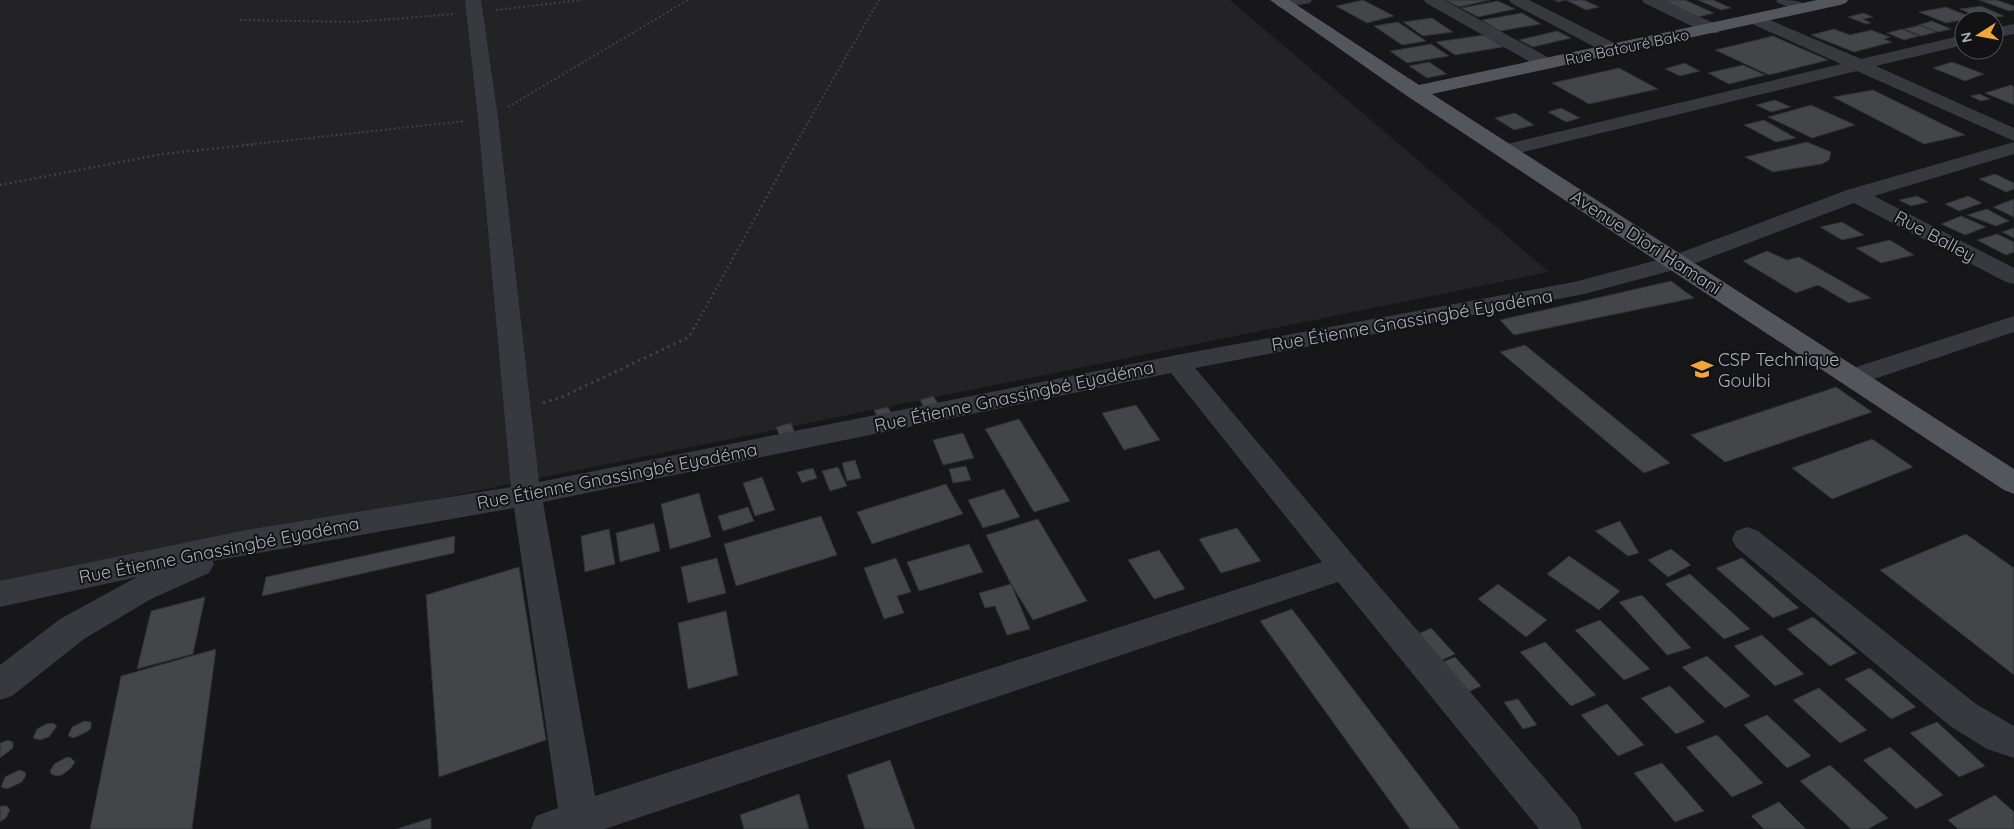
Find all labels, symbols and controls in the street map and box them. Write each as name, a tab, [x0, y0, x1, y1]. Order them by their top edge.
north arrow	[1954, 10, 2004, 60]
street label: Rue Batouré Bako	[1563, 25, 1691, 69]
text: N	[1956, 31, 1976, 44]
street label: Avenue Diori Hamani	[1566, 185, 1726, 299]
street label: Rue Balley	[1891, 205, 1979, 267]
street label: Rue Étienne Gnassingbé Eyadéma	[1270, 284, 1554, 356]
place label: CSP Technique Goulbi	[1718, 348, 1840, 392]
street label: Rue Étienne Gnassingbé Eyadéma	[872, 355, 1156, 437]
school or university icon: CSP Technique Goulbi	[1689, 356, 1715, 382]
street label: Rue Étienne Gnassingbé Eyadéma	[475, 438, 759, 514]
street label: Rue Étienne Gnassingbé Eyadéma	[77, 512, 361, 588]

